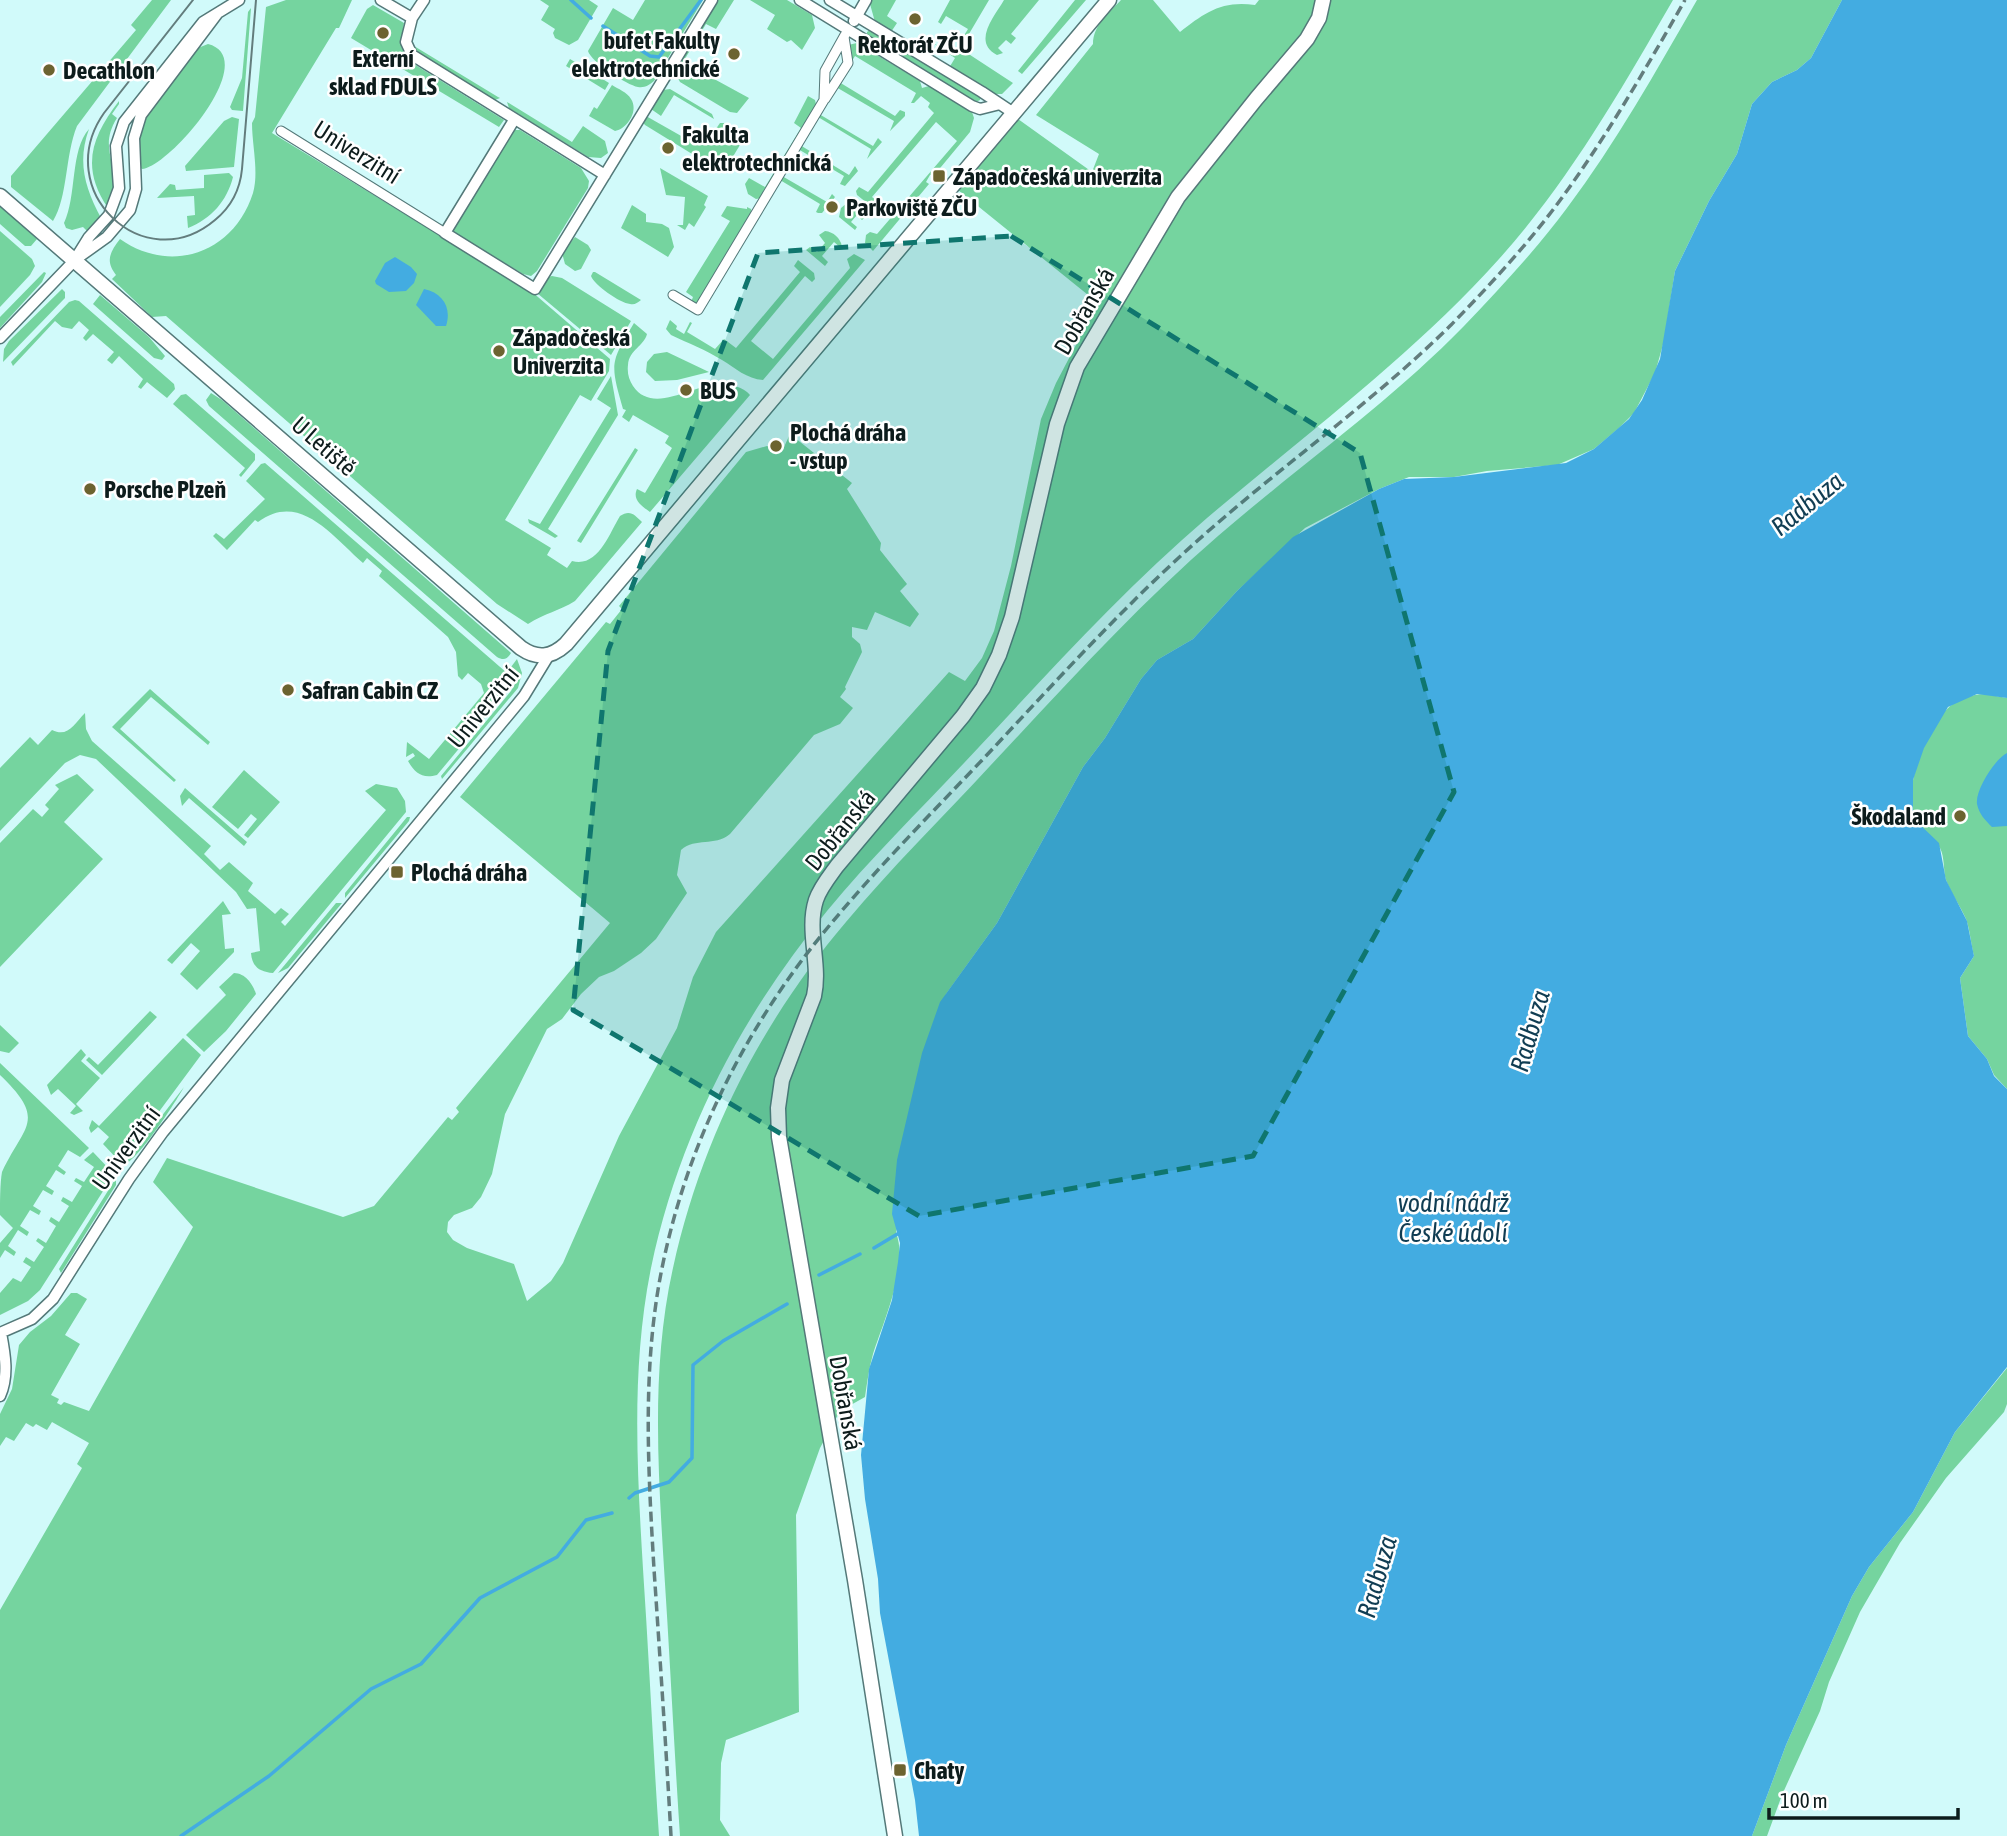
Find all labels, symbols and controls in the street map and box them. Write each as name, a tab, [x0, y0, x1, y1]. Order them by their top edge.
marker: Rektorát ZČU	[907, 11, 923, 27]
marker: Externí sklad FDULS	[375, 25, 391, 41]
place label: bufet Fakulty elektrotechnické	[571, 27, 720, 82]
place label: Rektorát ZČU	[857, 31, 973, 58]
place label: Externí sklad FDULS	[329, 45, 437, 100]
marker: bufet Fakulty elektrotechnické	[726, 46, 742, 62]
place label: Decathlon	[63, 57, 155, 84]
marker: Decathlon	[41, 62, 57, 78]
street label: Univerzitní	[309, 115, 405, 189]
place label: Fakulta elektrotechnická	[682, 121, 831, 176]
marker: Fakulta elektrotechnická	[660, 140, 676, 156]
place label: Západočeská univerzita	[953, 163, 1162, 190]
marker: Západočeská univerzita	[931, 168, 947, 184]
place label: Parkoviště ZČU	[846, 194, 977, 221]
marker: Parkoviště ZČU	[824, 199, 840, 215]
street label: Dobřanská	[1048, 263, 1120, 359]
place label: Západočeská Univerzita	[513, 324, 630, 379]
marker: Západočeská Univerzita	[491, 343, 507, 359]
place label: BUS	[700, 377, 736, 404]
marker: BUS	[678, 382, 694, 398]
street label: U Letiště	[286, 411, 362, 481]
place label: Plochá dráha - vstup	[790, 419, 906, 474]
marker: Plochá dráha - vstup	[768, 438, 784, 454]
water label: Radbuza	[1765, 466, 1849, 542]
place label: Porsche Plzeň	[104, 476, 226, 503]
marker: Porsche Plzeň	[82, 481, 98, 497]
street label: Univerzitní	[442, 661, 524, 753]
place label: Safran Cabin CZ	[302, 677, 438, 704]
marker: Safran Cabin CZ	[280, 682, 296, 698]
street label: Dobřanská	[799, 784, 881, 876]
place label: Škodaland	[1851, 803, 1946, 830]
marker: Škodaland	[1952, 808, 1968, 824]
place label: Plochá dráha	[411, 859, 527, 886]
marker: Plochá dráha	[389, 864, 405, 880]
water label: Radbuza	[1504, 987, 1556, 1075]
street label: Univerzitní	[87, 1101, 165, 1195]
water label: vodní nádrž České údolí	[1397, 1188, 1509, 1248]
street label: Dobřanská	[824, 1354, 868, 1452]
water label: Radbuza	[1351, 1533, 1403, 1621]
place label: Chaty	[914, 1757, 965, 1784]
marker: Chaty	[892, 1762, 908, 1778]
scale bar	[1769, 1776, 1958, 1820]
text: 100 m	[1780, 1788, 1828, 1812]

